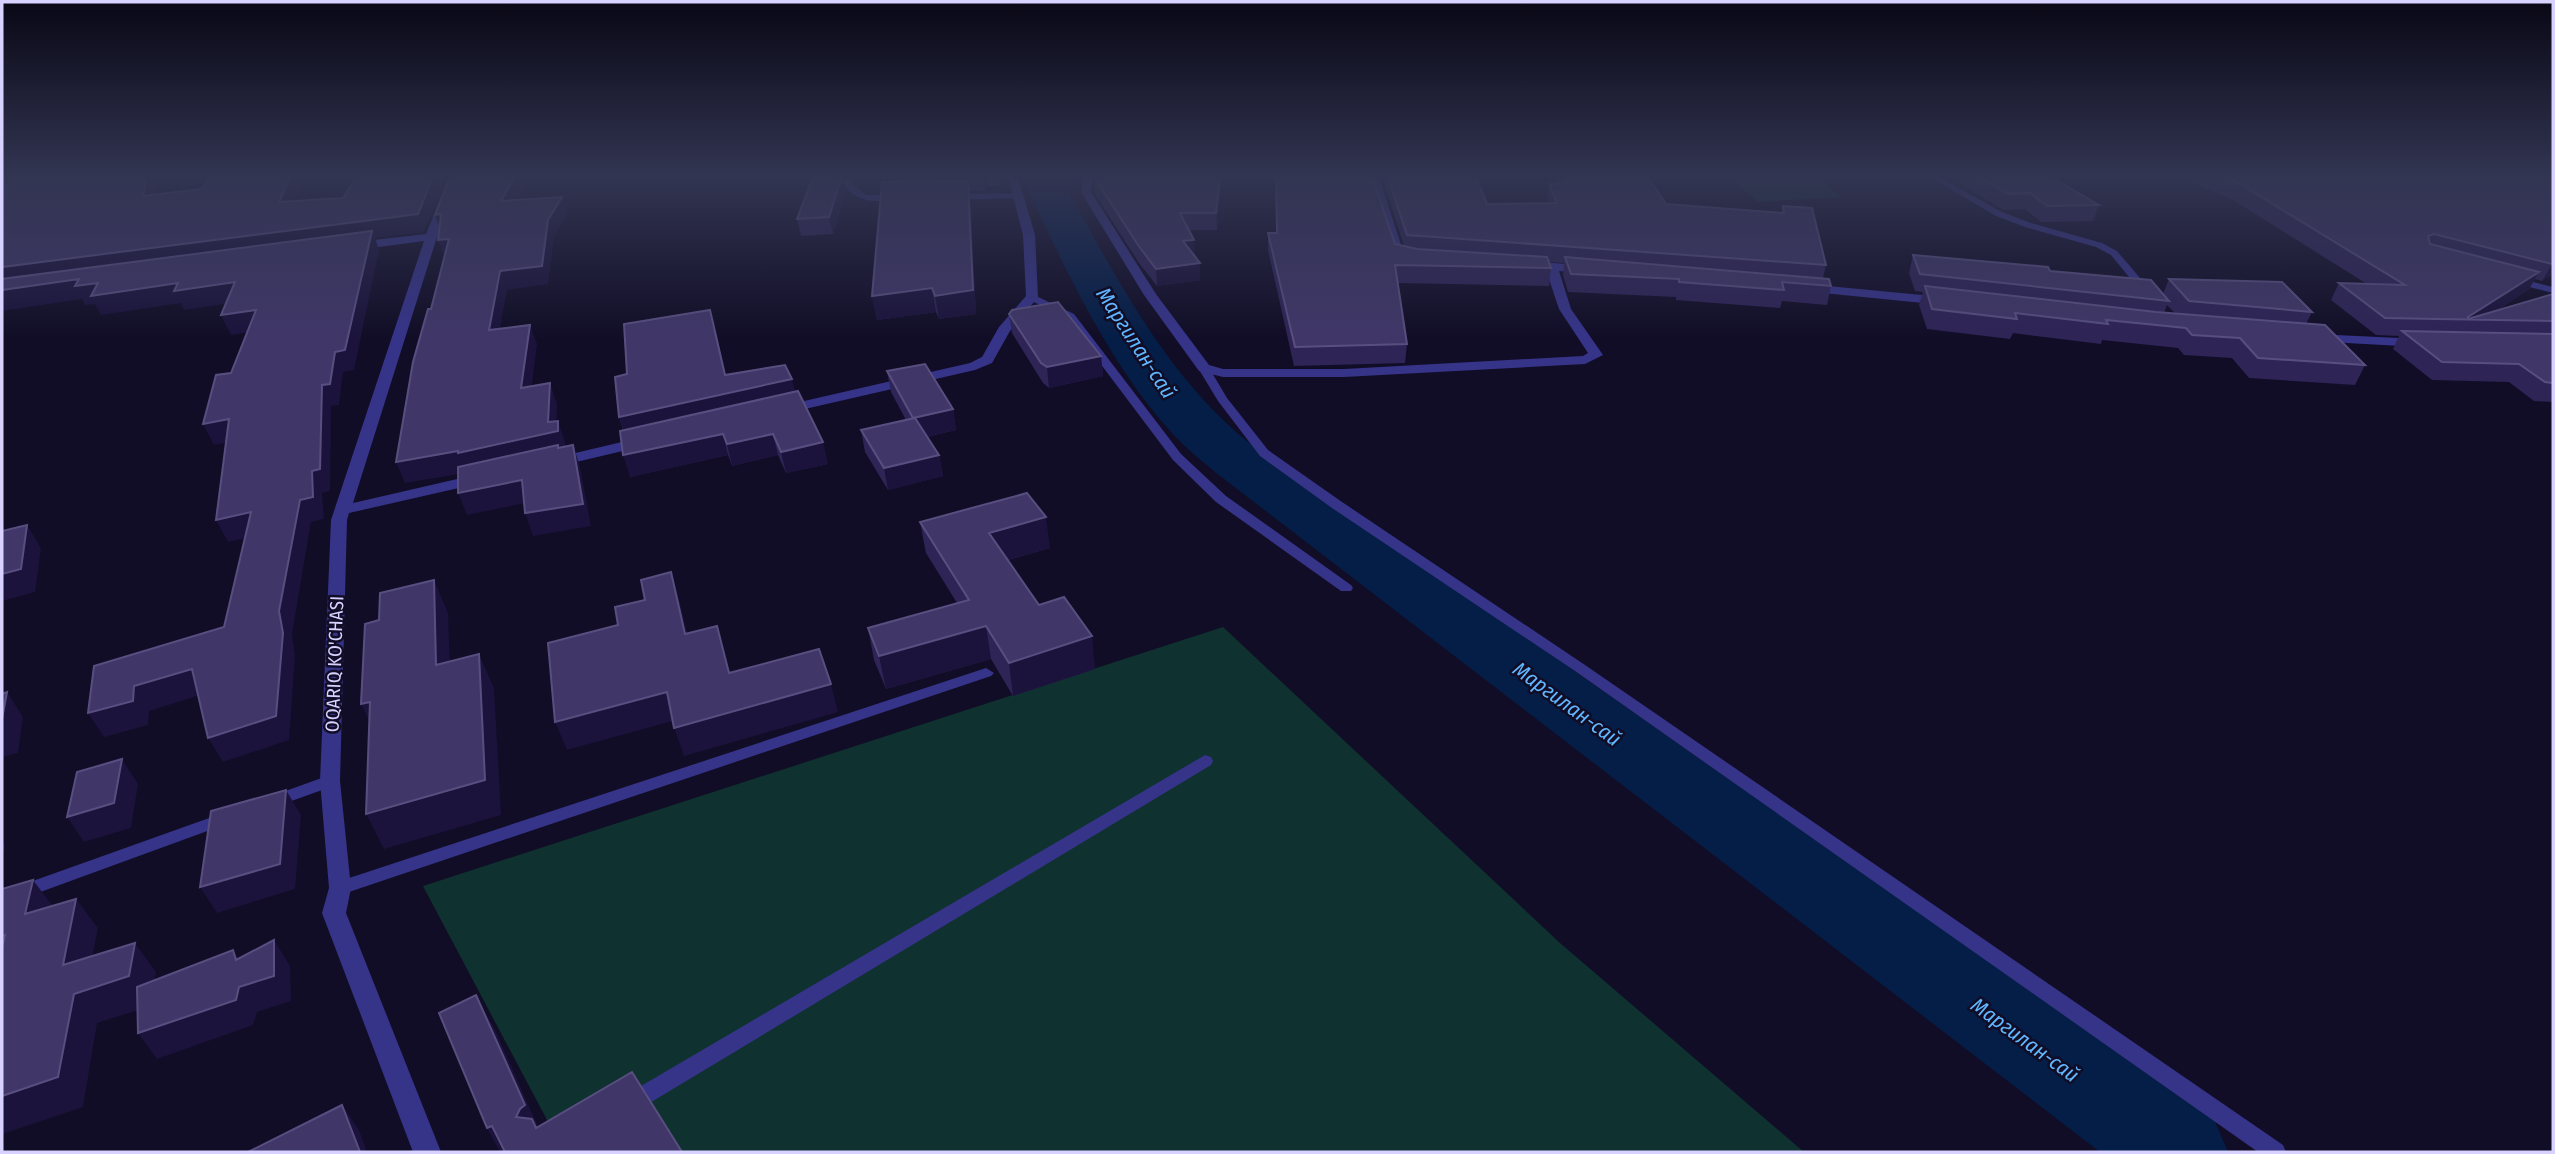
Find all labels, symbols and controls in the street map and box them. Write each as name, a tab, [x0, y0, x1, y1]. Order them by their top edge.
water label: Маргилан-сай	[1090, 283, 1182, 403]
street label: OQARIQ KO'CHASI	[321, 595, 348, 733]
water label: Маргилан-сай	[1508, 656, 1626, 752]
water label: Маргилан-сай	[1966, 992, 2084, 1088]

